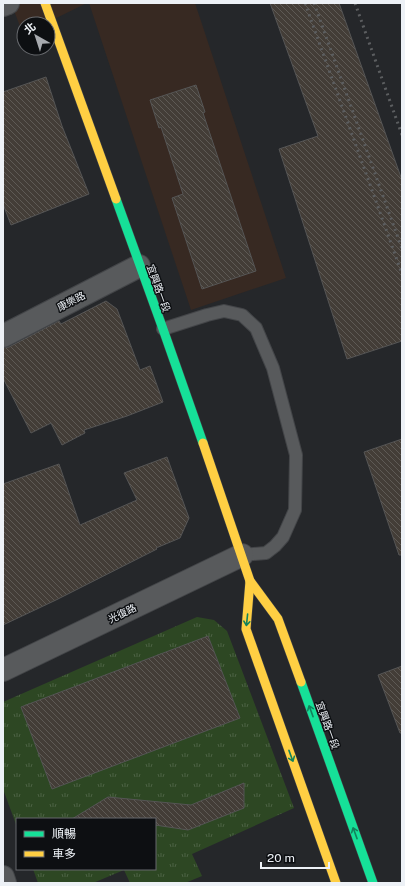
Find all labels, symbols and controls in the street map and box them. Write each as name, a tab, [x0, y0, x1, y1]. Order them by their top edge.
north arrow	[16, 16, 56, 56]
text: 北	[22, 20, 38, 36]
street label: 宜興路一段	[145, 262, 173, 314]
street label: 康樂路	[55, 289, 87, 313]
street label: 光復路	[106, 601, 138, 625]
one-way arrow	[243, 613, 250, 626]
street label: 宜興路一段	[314, 699, 342, 751]
one-way arrow	[307, 705, 315, 717]
one-way arrow	[288, 750, 295, 763]
legend	[16, 818, 156, 870]
text: 順暢	[52, 827, 76, 841]
one-way arrow	[350, 827, 358, 839]
scale bar	[261, 844, 329, 870]
text: 車多	[52, 847, 76, 861]
text: 20 m	[267, 851, 295, 865]

